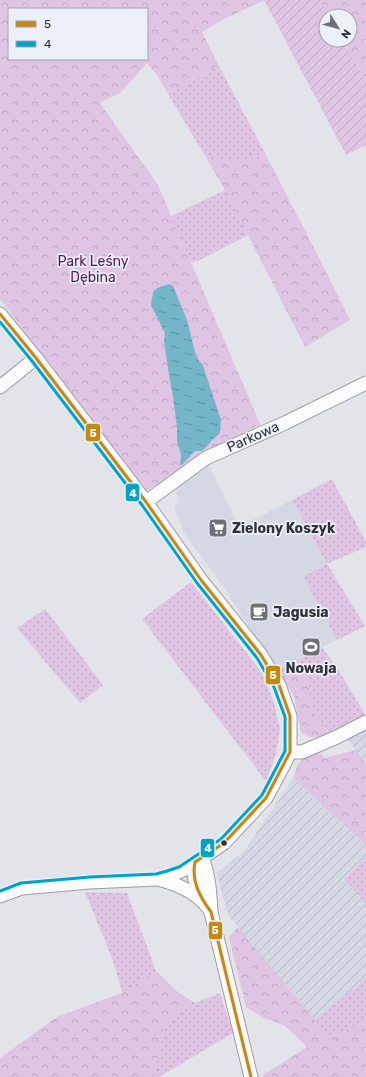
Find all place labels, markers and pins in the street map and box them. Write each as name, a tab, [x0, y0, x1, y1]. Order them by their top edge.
supermarket icon: Zielony Koszyk	[207, 517, 229, 539]
place label: Zielony Koszyk	[232, 520, 336, 537]
cafe icon: Jagusia	[248, 601, 270, 623]
place label: Jagusia	[273, 604, 328, 621]
sports icon: Nowaja	[300, 636, 322, 658]
place label: Nowaja	[285, 660, 337, 677]
unlabelled marker	[219, 838, 229, 848]

